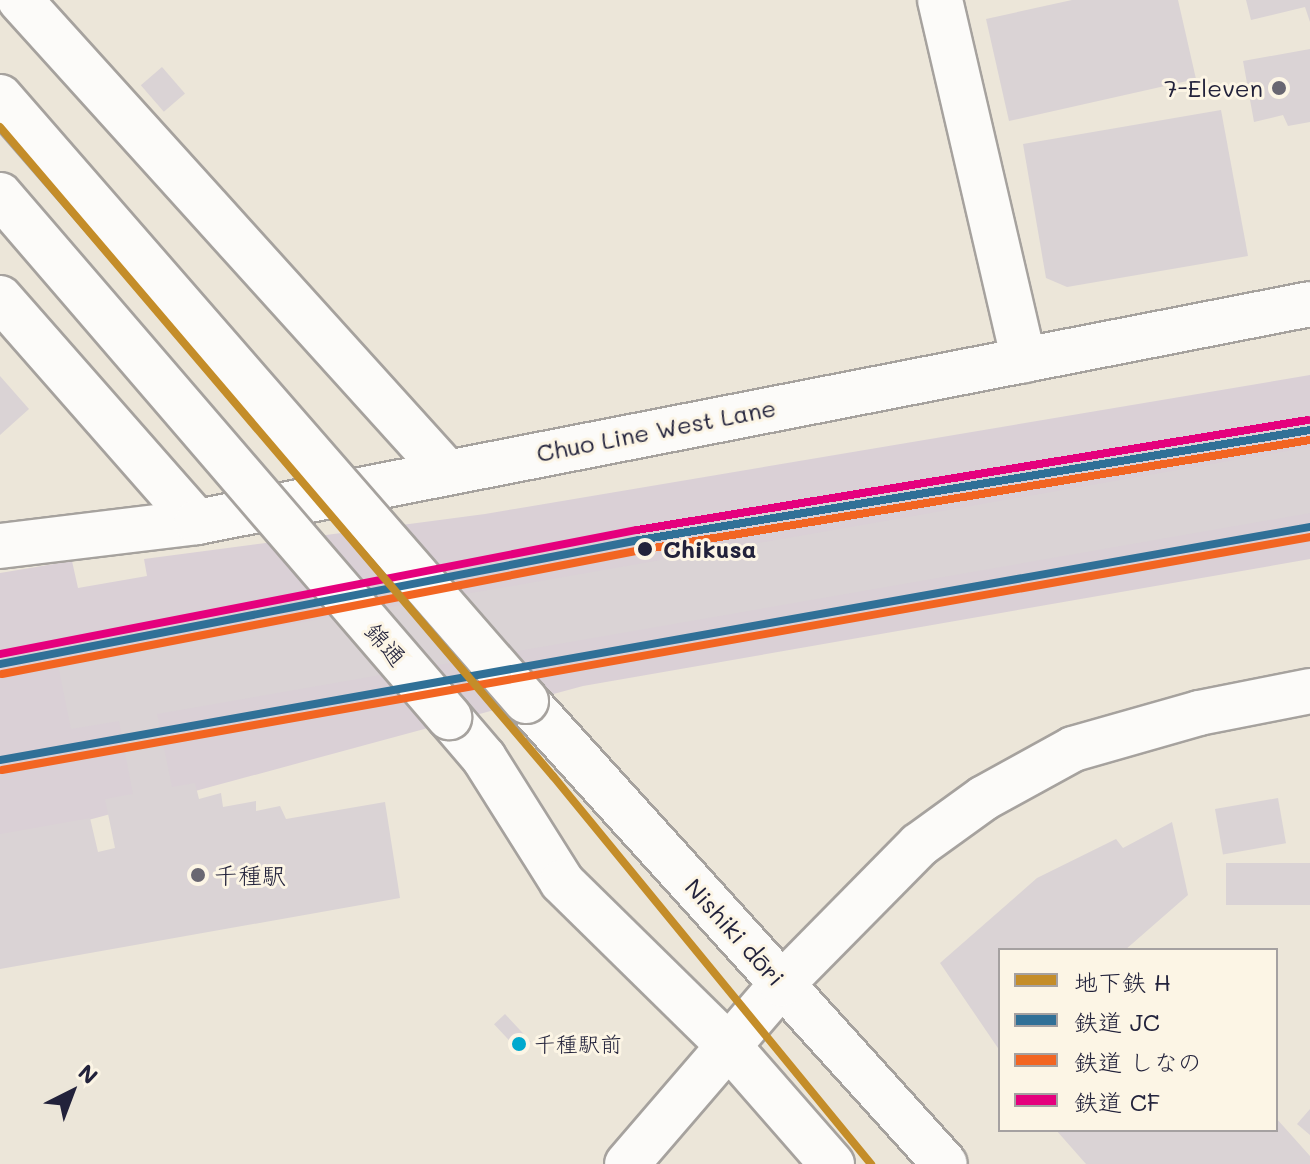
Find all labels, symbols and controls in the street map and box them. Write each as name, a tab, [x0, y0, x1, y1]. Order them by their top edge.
place label: 7-Eleven	[1164, 74, 1263, 102]
marker: 7-Eleven	[1270, 79, 1288, 97]
street label: Chuo Line West Lane	[534, 393, 778, 467]
place label: Chikusa	[663, 535, 756, 563]
marker: Chikusa	[634, 538, 656, 560]
street label: 錦通	[359, 616, 413, 672]
place label: 千種駅	[214, 861, 286, 889]
marker: 千種駅	[189, 866, 207, 884]
street label: Nishiki dōri	[679, 872, 791, 992]
legend	[998, 948, 1278, 1132]
text: 地下鉄 H	[1074, 966, 1171, 997]
text: 鉄道 JC	[1074, 1006, 1160, 1037]
place label: 千種駅前	[534, 1031, 622, 1057]
marker: 千種駅前	[511, 1036, 527, 1052]
text: 鉄道 しなの	[1074, 1046, 1202, 1077]
north arrow	[32, 1052, 112, 1132]
text: N	[72, 1057, 104, 1090]
text: 鉄道 CF	[1074, 1086, 1160, 1117]

